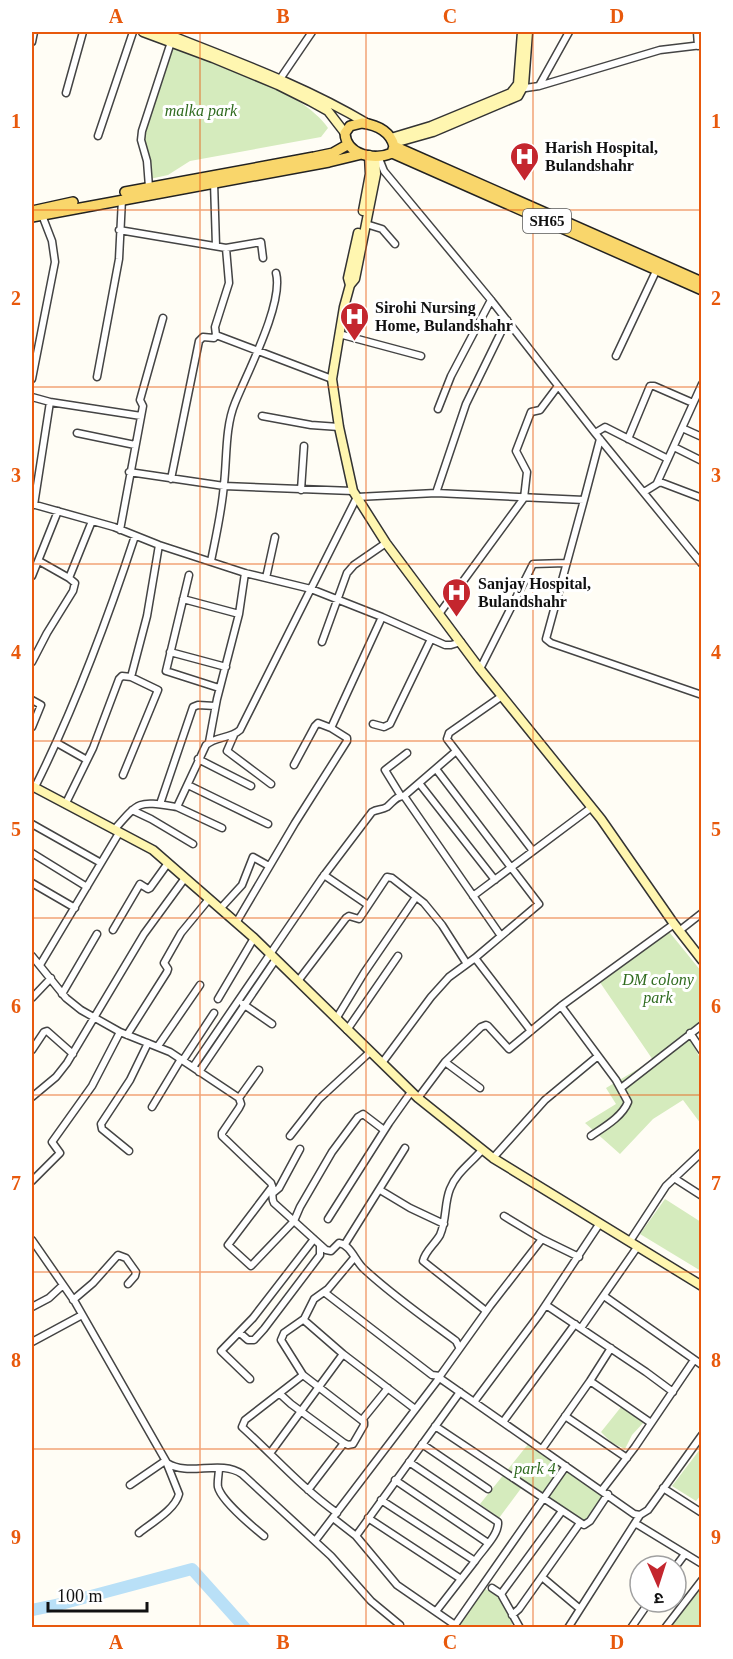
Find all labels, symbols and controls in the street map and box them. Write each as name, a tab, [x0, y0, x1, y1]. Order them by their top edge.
text: A	[109, 5, 124, 27]
text: B	[276, 5, 290, 27]
text: C	[443, 5, 457, 27]
text: D	[610, 5, 624, 27]
park label: malka park	[165, 102, 238, 120]
text: 1	[11, 110, 21, 132]
text: 1	[711, 110, 721, 132]
place label: Harish Hospital, Bulandshahr	[545, 139, 658, 174]
hospital icon: Harish Hospital, Bulandshahr	[508, 140, 540, 182]
road number: SH65	[523, 209, 571, 233]
text: 2	[11, 287, 21, 309]
text: 2	[711, 287, 721, 309]
place label: Sirohi Nursing Home, Bulandshahr	[375, 299, 513, 334]
hospital icon: Sirohi Nursing Home, Bulandshahr	[338, 300, 370, 342]
text: 3	[11, 464, 21, 486]
text: 3	[711, 464, 721, 486]
place label: Sanjay Hospital, Bulandshahr	[478, 575, 591, 610]
hospital icon: Sanjay Hospital, Bulandshahr	[441, 576, 473, 618]
text: 4	[11, 641, 21, 663]
text: 4	[711, 641, 721, 663]
text: 5	[11, 818, 21, 840]
text: 5	[711, 818, 721, 840]
park label: DM colony park	[621, 971, 695, 1007]
text: 6	[11, 995, 21, 1017]
text: 6	[711, 995, 721, 1017]
text: 7	[11, 1172, 21, 1194]
text: 7	[711, 1172, 721, 1194]
text: 8	[11, 1349, 21, 1371]
text: 8	[711, 1349, 721, 1371]
park label: park 4	[513, 1460, 556, 1478]
text: 9	[11, 1526, 21, 1548]
text: 9	[711, 1526, 721, 1548]
north arrow	[628, 1554, 688, 1614]
scale bar	[48, 1575, 147, 1613]
text: 100 m	[57, 1586, 103, 1606]
text: उ	[653, 1590, 664, 1607]
text: A	[109, 1631, 124, 1653]
text: B	[276, 1631, 290, 1653]
text: C	[443, 1631, 457, 1653]
text: D	[610, 1631, 624, 1653]

